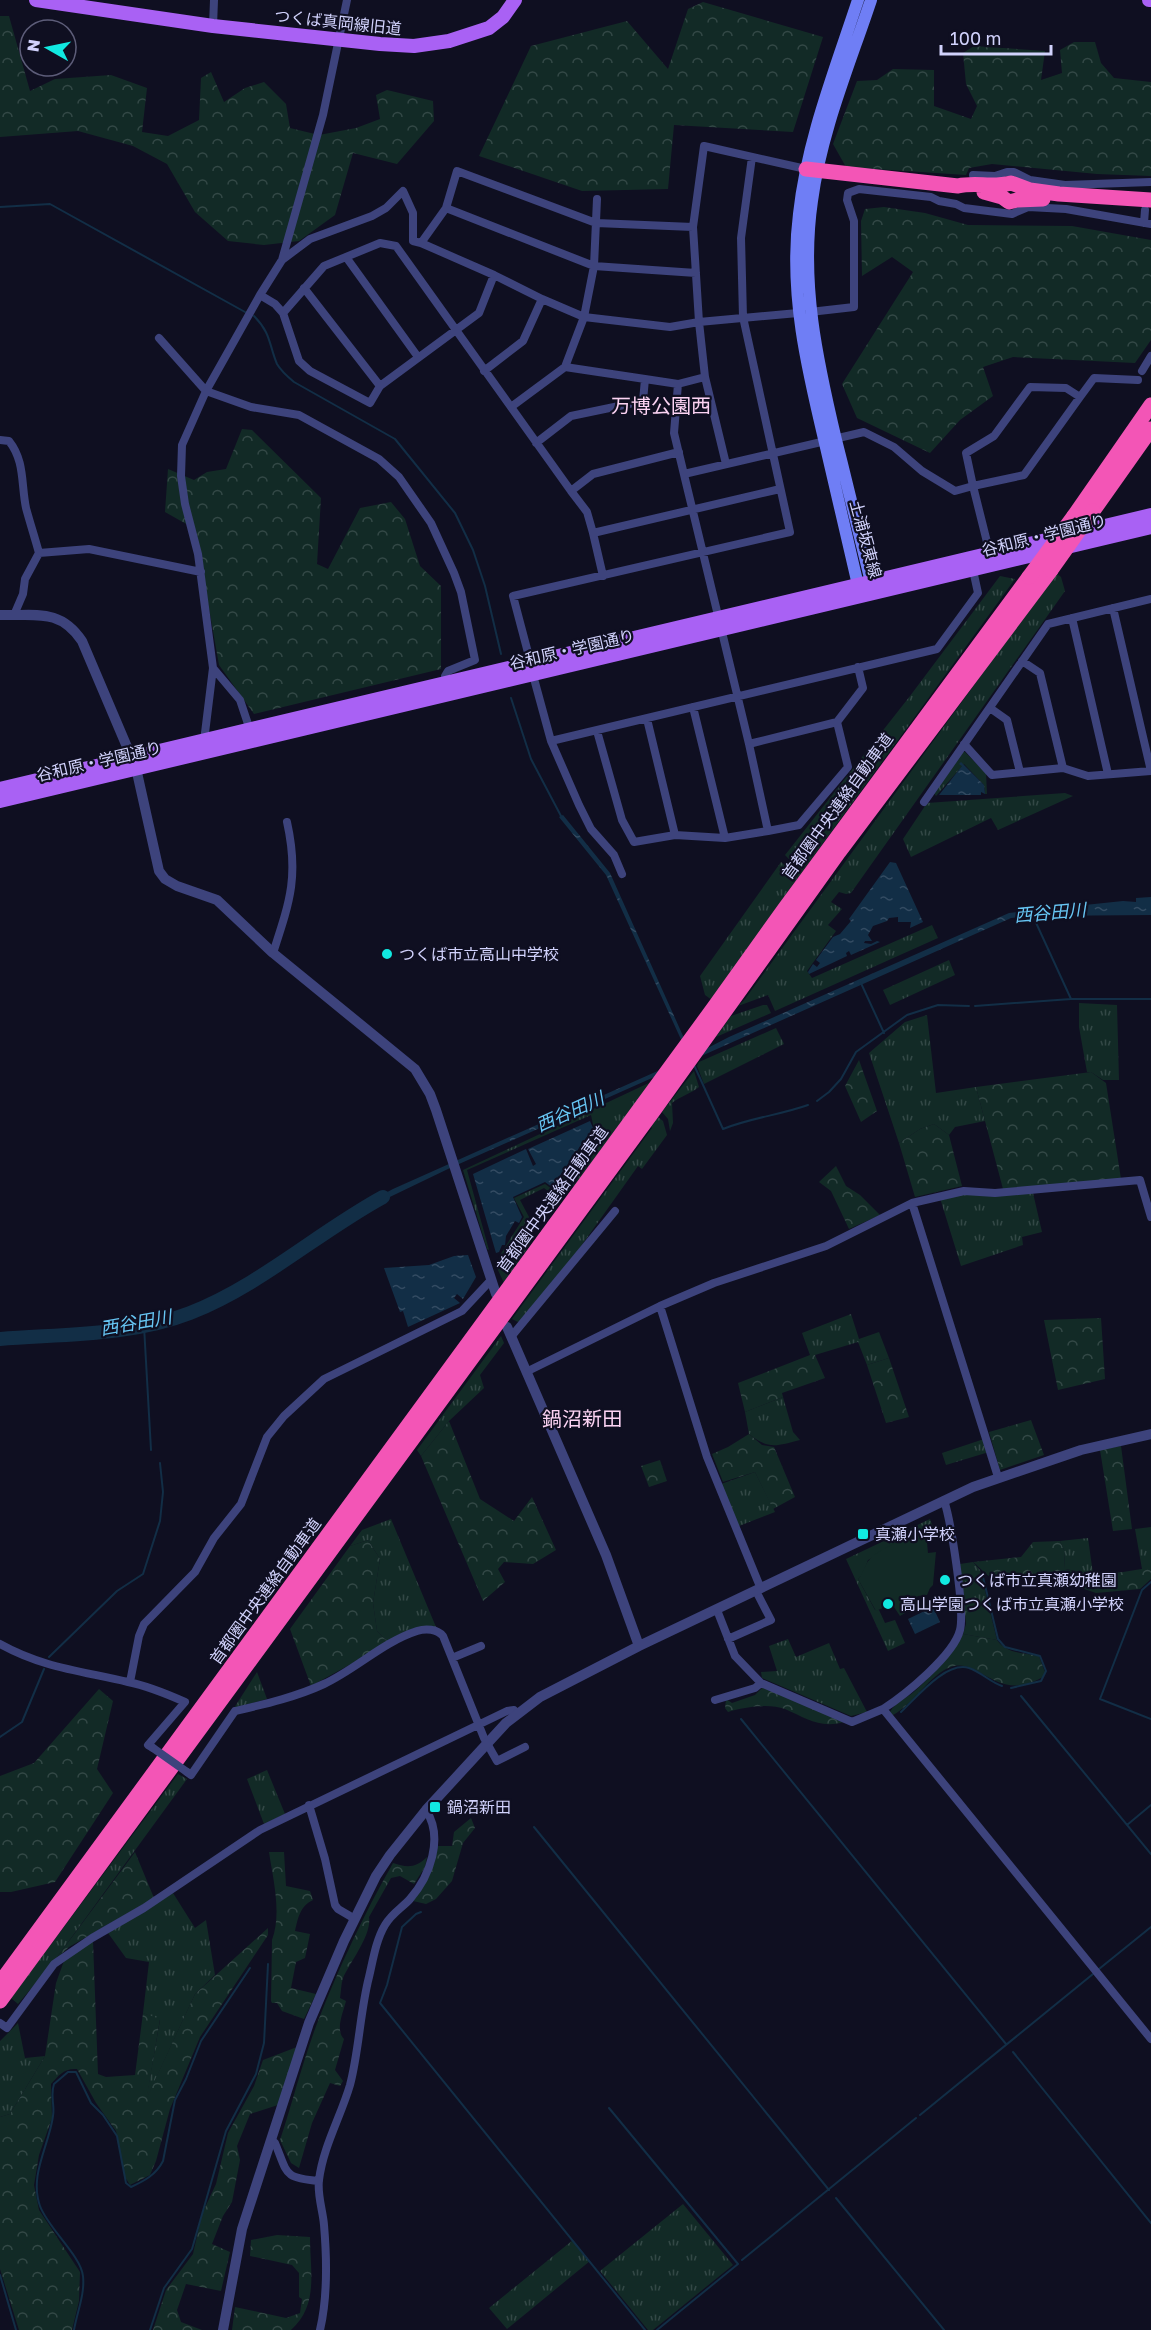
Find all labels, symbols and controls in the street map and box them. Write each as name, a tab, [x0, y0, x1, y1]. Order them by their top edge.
street label: つくば真岡線旧道	[273, 5, 403, 39]
north arrow	[18, 18, 78, 78]
scale bar	[941, 18, 1050, 56]
text: 100 m	[950, 27, 1001, 49]
text: N	[22, 38, 44, 53]
district label: 万博公園西	[611, 393, 711, 417]
street label: 土浦坂東線	[846, 498, 886, 580]
street label: 谷和原・学園通り	[979, 510, 1109, 560]
street label: 谷和原・学園通り	[507, 625, 637, 673]
street label: 首都圏中央連絡自動車道	[777, 729, 897, 883]
street label: 谷和原・学園通り	[34, 737, 164, 785]
water label: 西谷田川	[1013, 898, 1089, 926]
place label: つくば市立高山中学校	[399, 944, 559, 964]
marker: つくば市立高山中学校	[380, 947, 394, 961]
water label: 西谷田川	[532, 1086, 609, 1136]
street label: 首都圏中央連絡自動車道	[492, 1122, 612, 1276]
water label: 西谷田川	[98, 1305, 175, 1339]
district label: 鍋沼新田	[542, 1406, 622, 1430]
street label: 首都圏中央連絡自動車道	[205, 1514, 325, 1668]
place label: 真瀬小学校	[875, 1524, 955, 1544]
marker: 真瀬小学校	[856, 1527, 870, 1541]
place label: つくば市立真瀬幼稚園	[957, 1570, 1117, 1590]
marker: つくば市立真瀬幼稚園	[938, 1573, 952, 1587]
place label: 高山学園つくば市立真瀬小学校	[900, 1594, 1124, 1614]
marker: 高山学園つくば市立真瀬小学校	[881, 1597, 895, 1611]
place label: 鍋沼新田	[447, 1797, 511, 1817]
marker: 鍋沼新田	[428, 1800, 442, 1814]

